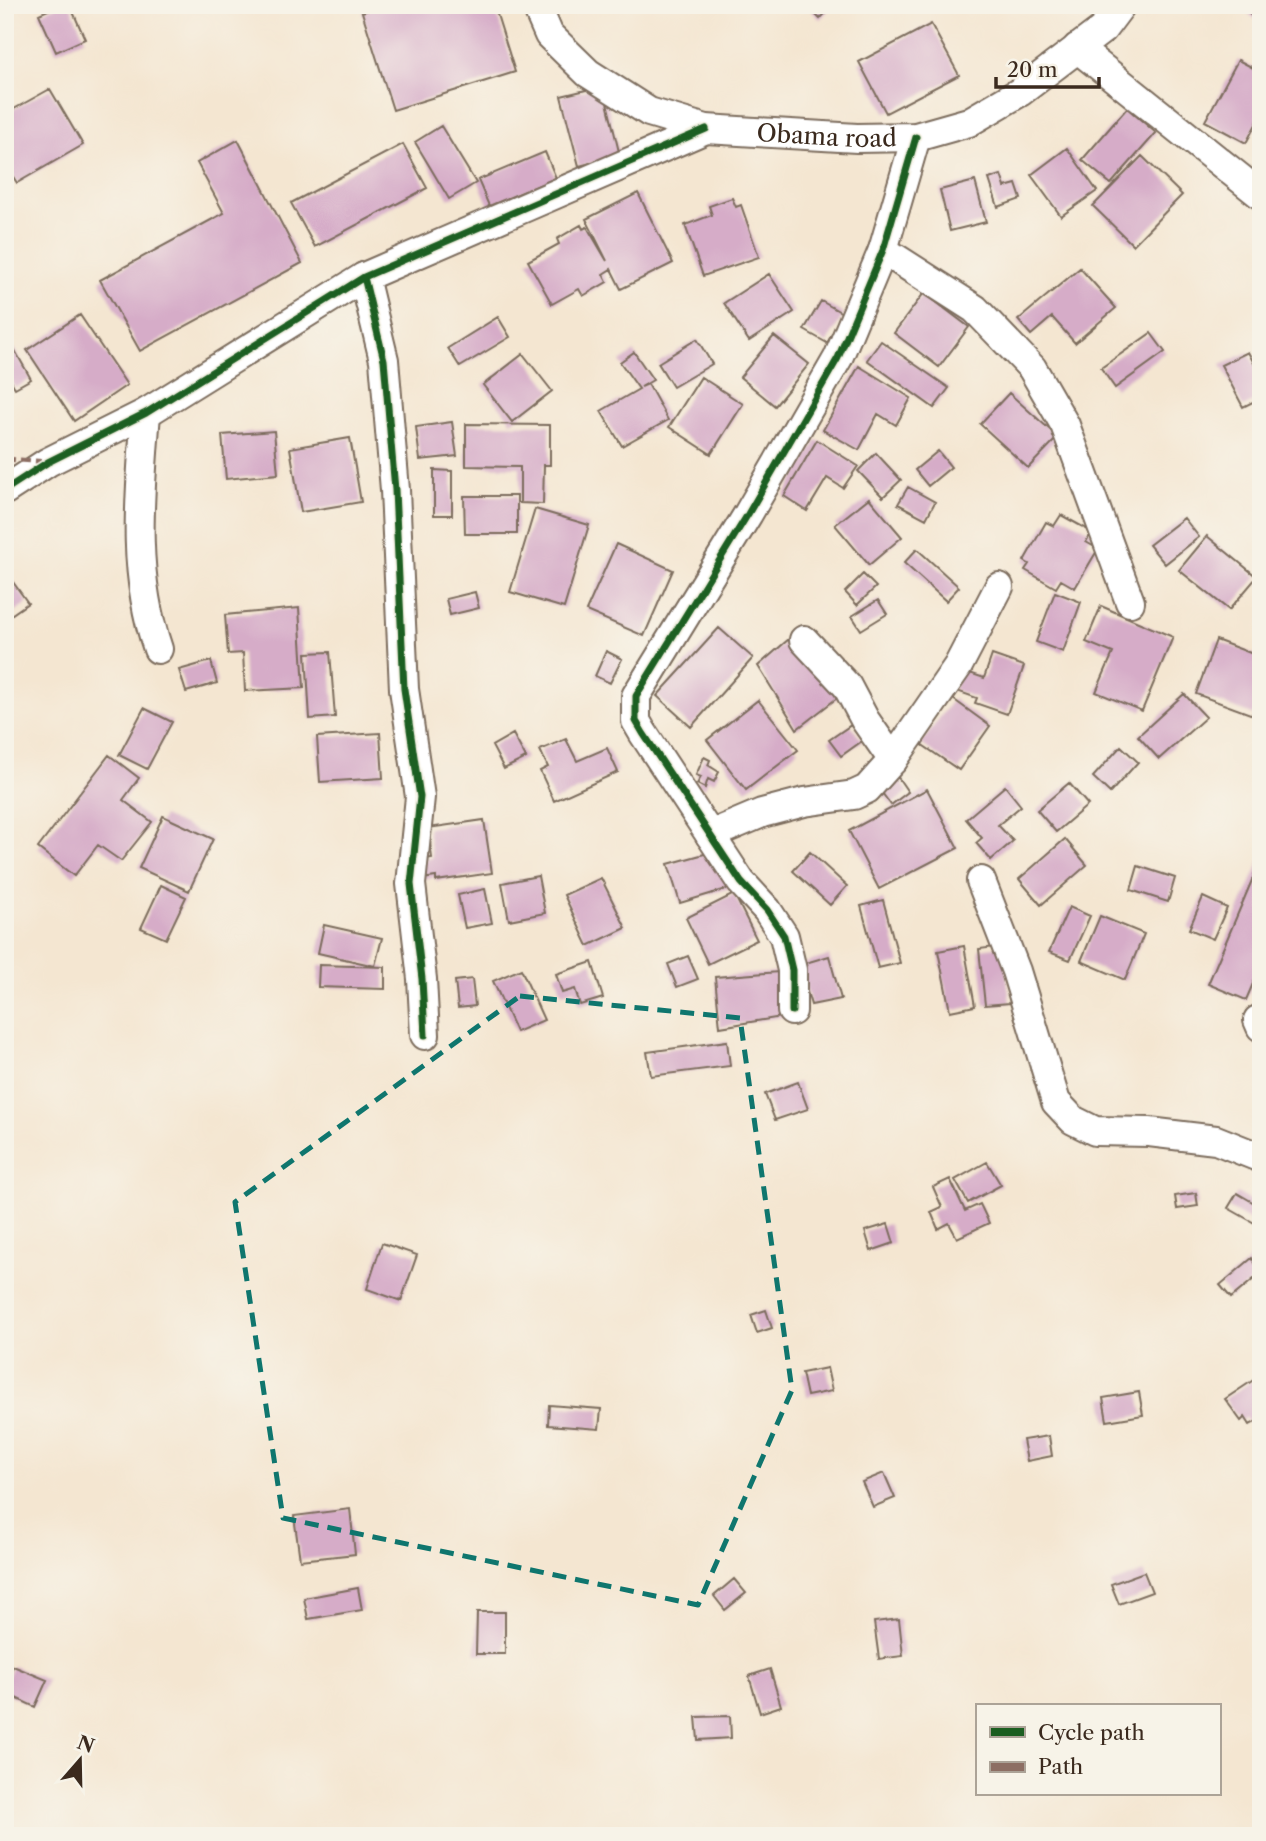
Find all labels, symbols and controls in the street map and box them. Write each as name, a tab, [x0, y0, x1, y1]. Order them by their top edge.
scale bar	[996, 46, 1100, 90]
text: 20 m	[1007, 57, 1058, 82]
street label: Obama road	[756, 118, 897, 153]
legend	[976, 1704, 1220, 1796]
text: Cycle path	[1038, 1720, 1145, 1745]
north arrow	[46, 1726, 116, 1796]
text: N	[74, 1731, 97, 1758]
text: Path	[1038, 1754, 1083, 1779]

